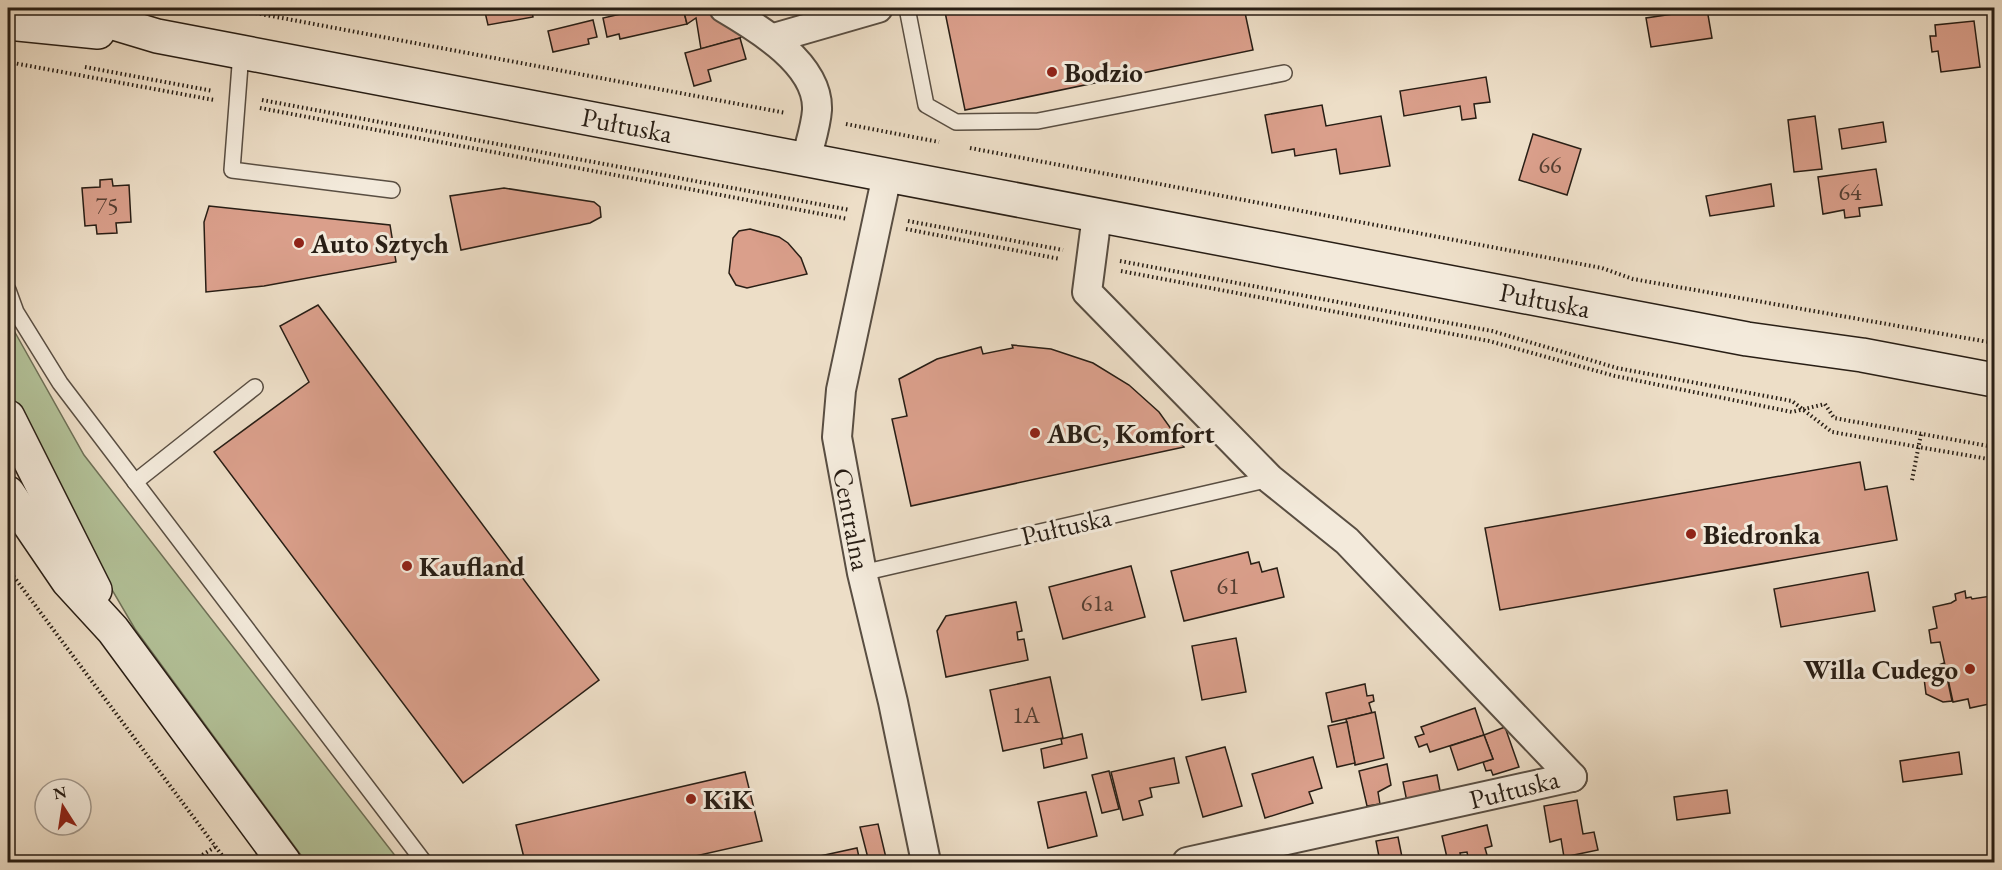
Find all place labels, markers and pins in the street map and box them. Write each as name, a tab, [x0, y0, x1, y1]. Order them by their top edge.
place label: Bodzio	[1064, 55, 1143, 90]
marker: Bodzio	[1045, 65, 1059, 79]
place label: Auto Sztych	[310, 226, 449, 261]
marker: Auto Sztych	[292, 236, 306, 250]
place label: ABC, Komfort	[1046, 416, 1215, 451]
marker: ABC, Komfort	[1028, 426, 1042, 440]
place label: Biedronka	[1703, 517, 1820, 552]
marker: Biedronka	[1684, 527, 1698, 541]
place label: Kaufland	[419, 549, 525, 584]
marker: Kaufland	[400, 559, 414, 573]
place label: Willa Cudego	[1803, 652, 1958, 687]
marker: Willa Cudego	[1963, 662, 1977, 676]
place label: KiK	[703, 782, 753, 817]
marker: KiK	[684, 792, 698, 806]

